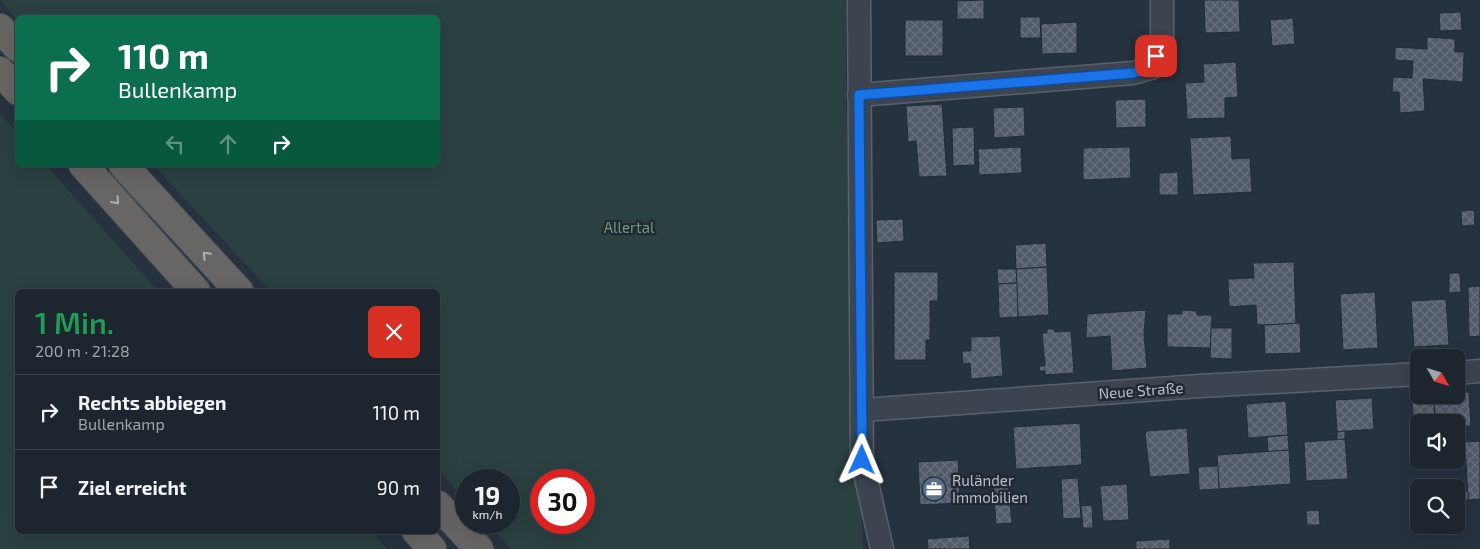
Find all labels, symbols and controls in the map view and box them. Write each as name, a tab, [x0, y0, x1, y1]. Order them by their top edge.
text: 110 m	[118, 34, 209, 76]
icon: right	[35, 35, 100, 100]
pin	[1135, 35, 1177, 77]
icon: arrive	[1142, 42, 1170, 70]
text: Bullenkamp	[118, 76, 237, 102]
icon: left	[161, 130, 189, 158]
icon: ahead	[214, 130, 242, 158]
icon: right	[267, 130, 295, 158]
one-way arrow	[110, 196, 119, 205]
park label: Allertal	[604, 218, 655, 236]
one-way arrow	[203, 252, 212, 261]
text: 1 Min.	[35, 304, 114, 340]
button: close	[368, 306, 420, 358]
text: 200 m · 21:28	[35, 341, 130, 360]
north arrow	[1410, 349, 1465, 404]
map controls	[1410, 349, 1465, 534]
street label: Neue Straße	[1098, 378, 1184, 402]
text: Rechts abbiegen	[78, 391, 226, 414]
icon: right	[35, 398, 63, 426]
text: 110 m	[373, 401, 420, 424]
text: Bullenkamp	[78, 414, 165, 433]
button: sound	[1410, 414, 1465, 469]
position arrow	[835, 433, 887, 485]
speed limit sign: 30	[530, 469, 595, 534]
place label: Ruländer Immobilien	[952, 471, 1028, 506]
icon: arrive	[35, 473, 63, 501]
text: Ziel erreicht	[78, 476, 187, 499]
text: 90 m	[377, 476, 420, 499]
office icon: Ruländer Immobilien	[921, 476, 947, 502]
button: search	[1410, 479, 1465, 534]
text: 19	[475, 480, 500, 510]
text: km/h	[473, 507, 502, 521]

